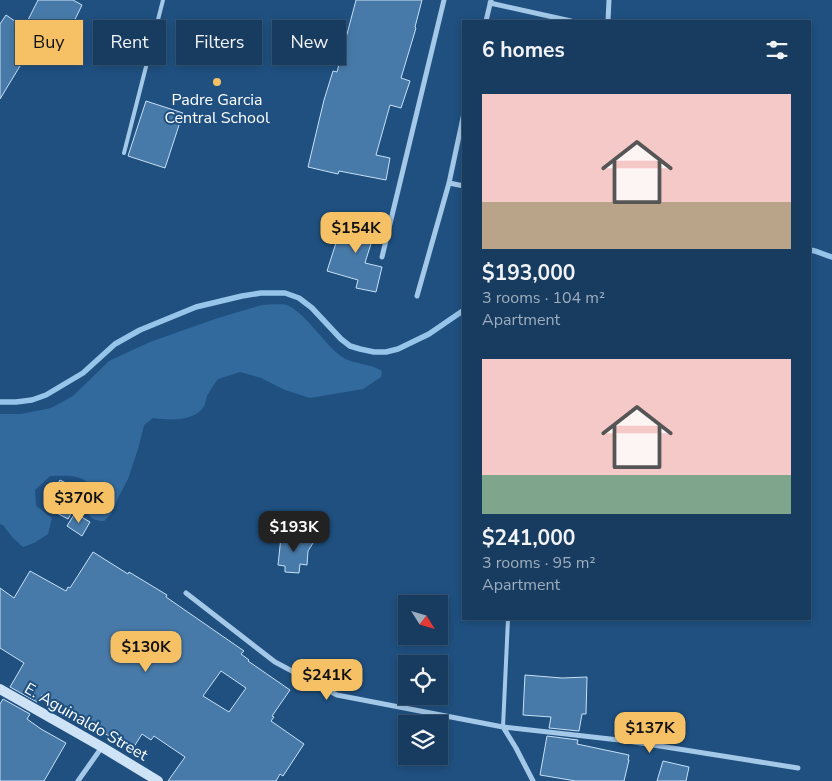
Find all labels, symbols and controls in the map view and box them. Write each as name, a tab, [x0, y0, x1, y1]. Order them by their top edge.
chip: Buy	[15, 20, 83, 65]
chip: Rent	[93, 20, 166, 65]
chip: Filters	[176, 20, 262, 65]
chip: New	[272, 20, 346, 65]
text: 6 homes	[482, 36, 565, 64]
icon: filters	[763, 36, 791, 64]
marker: Padre Garcia Central School	[211, 76, 223, 88]
place label: Padre Garcia Central School	[164, 89, 270, 129]
icon: home	[592, 127, 682, 217]
pin: $154K	[321, 212, 391, 254]
text: $154K	[331, 217, 381, 239]
text: $193,000	[482, 259, 575, 287]
text: 3 rooms · 104 m²	[482, 287, 605, 309]
text: Apartment	[482, 309, 560, 331]
icon: home	[592, 392, 682, 482]
pin: $370K	[44, 482, 114, 524]
text: $370K	[54, 487, 104, 509]
pin: $193K	[259, 510, 329, 553]
text: $193K	[269, 516, 319, 538]
text: $241,000	[482, 524, 575, 552]
text: 3 rooms · 95 m²	[482, 552, 595, 574]
text: Apartment	[482, 574, 560, 596]
north arrow	[398, 595, 448, 645]
map controls	[398, 595, 448, 765]
pin: $130K	[111, 630, 181, 673]
text: $130K	[121, 636, 171, 658]
button: locate	[398, 655, 448, 705]
pin: $241K	[292, 658, 362, 701]
text: $241K	[302, 664, 352, 686]
street label: E. Aguinaldo Street	[20, 678, 152, 767]
pin: $137K	[615, 712, 685, 754]
button: layers	[398, 715, 448, 765]
text: $137K	[625, 717, 675, 739]

